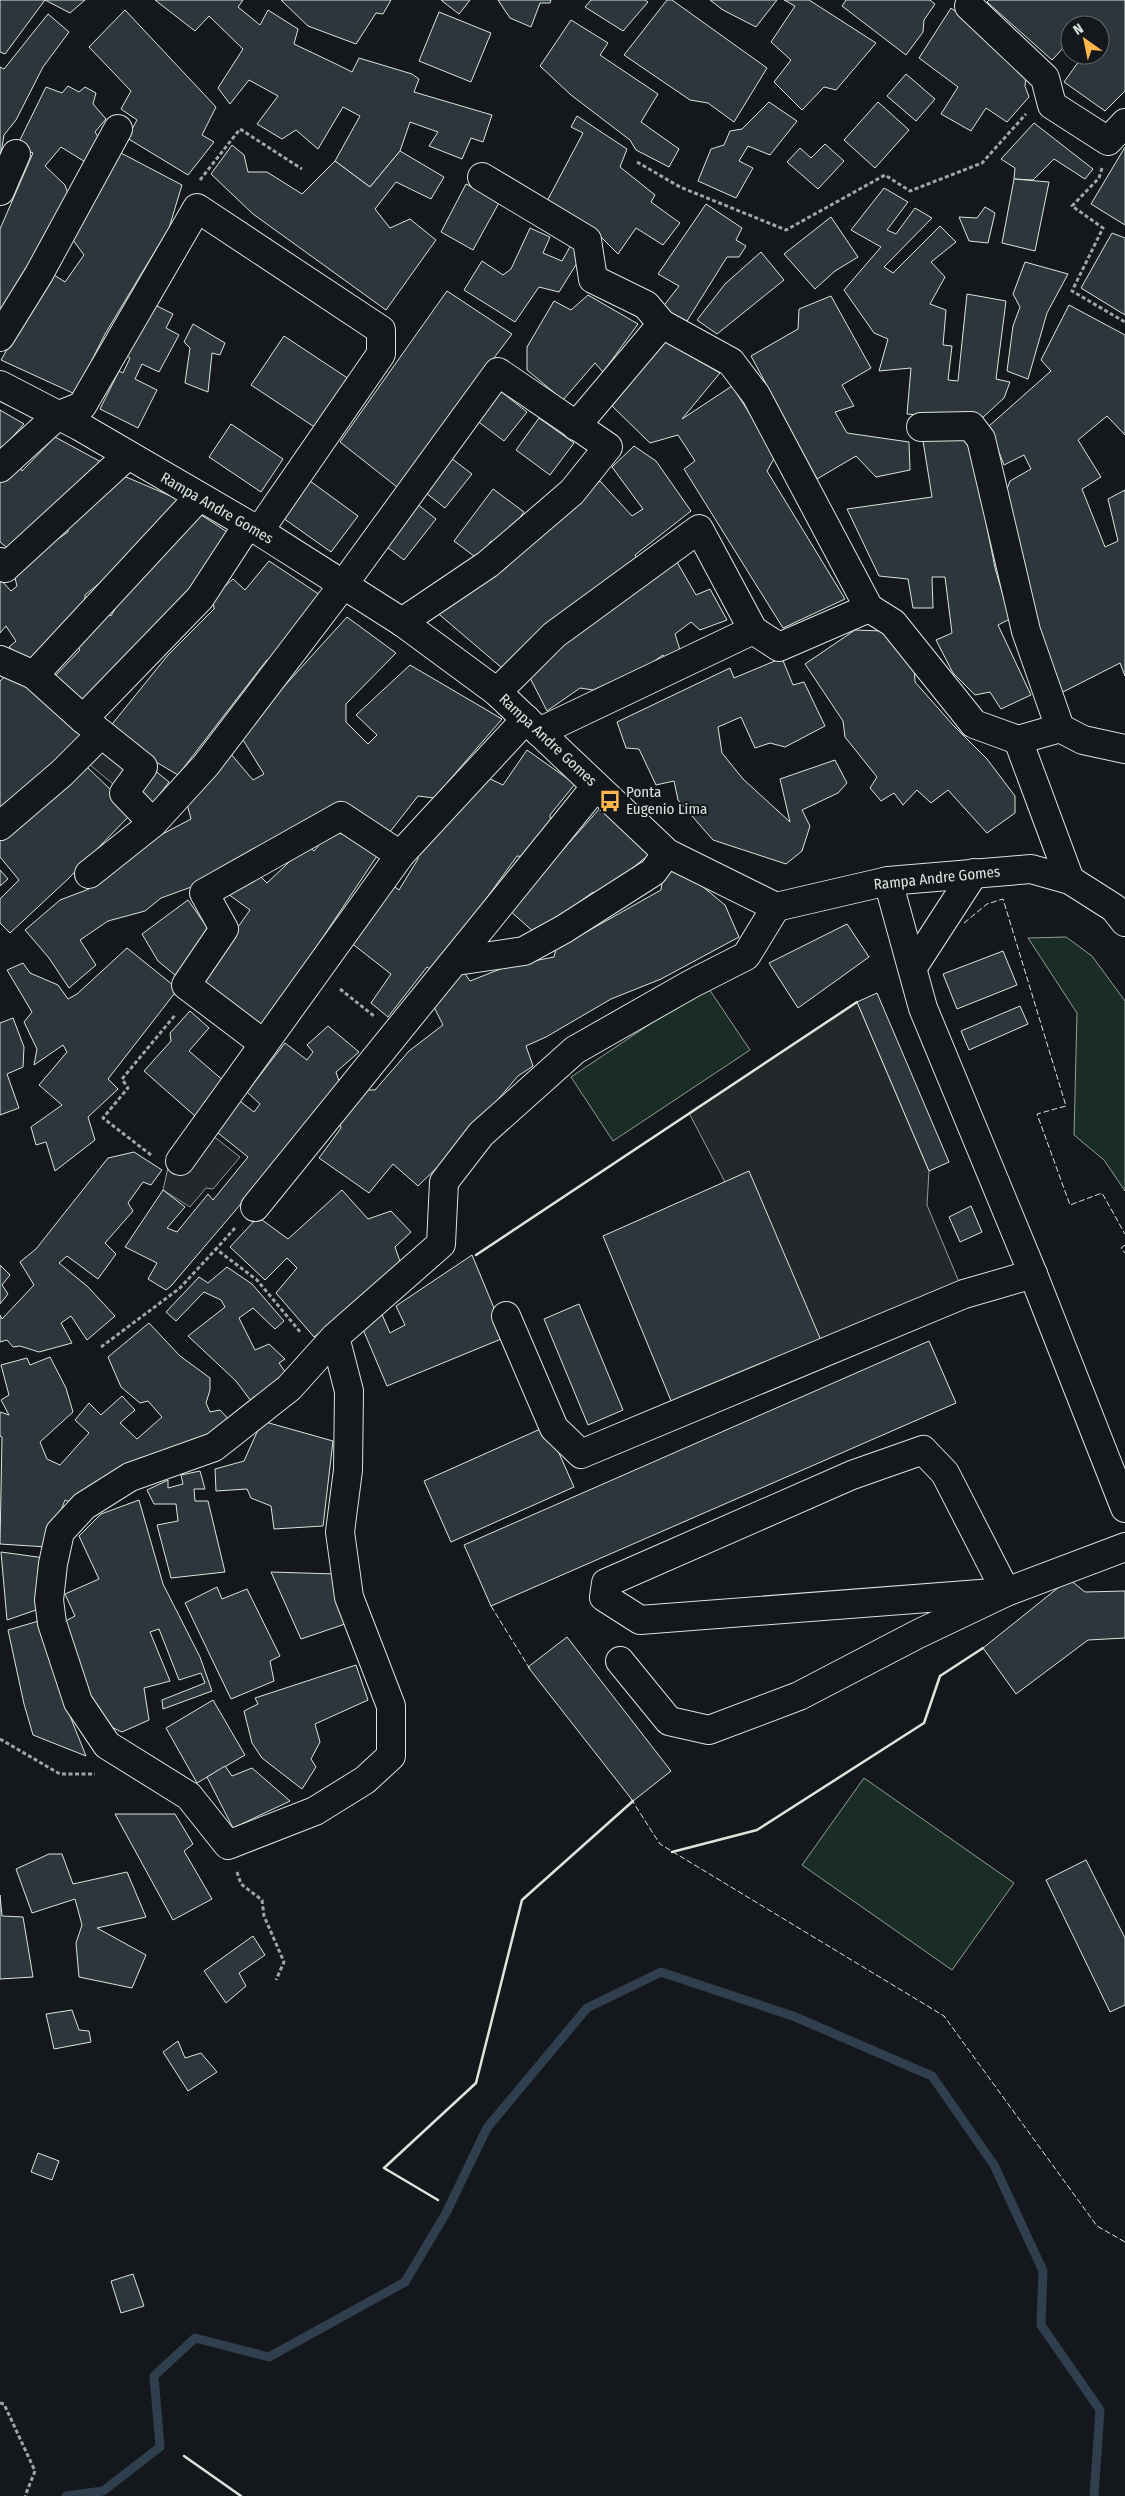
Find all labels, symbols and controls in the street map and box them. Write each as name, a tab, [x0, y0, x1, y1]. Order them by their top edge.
north arrow	[1060, 15, 1110, 65]
text: N	[1070, 20, 1086, 39]
street label: Rampa Andre Gomes	[157, 468, 277, 548]
street label: Rampa Andre Gomes	[495, 690, 601, 790]
place label: Ponta Eugenio Lima	[626, 783, 707, 818]
bus stop icon: Ponta Eugenio Lima	[597, 788, 623, 814]
street label: Rampa Andre Gomes	[873, 862, 1001, 894]

